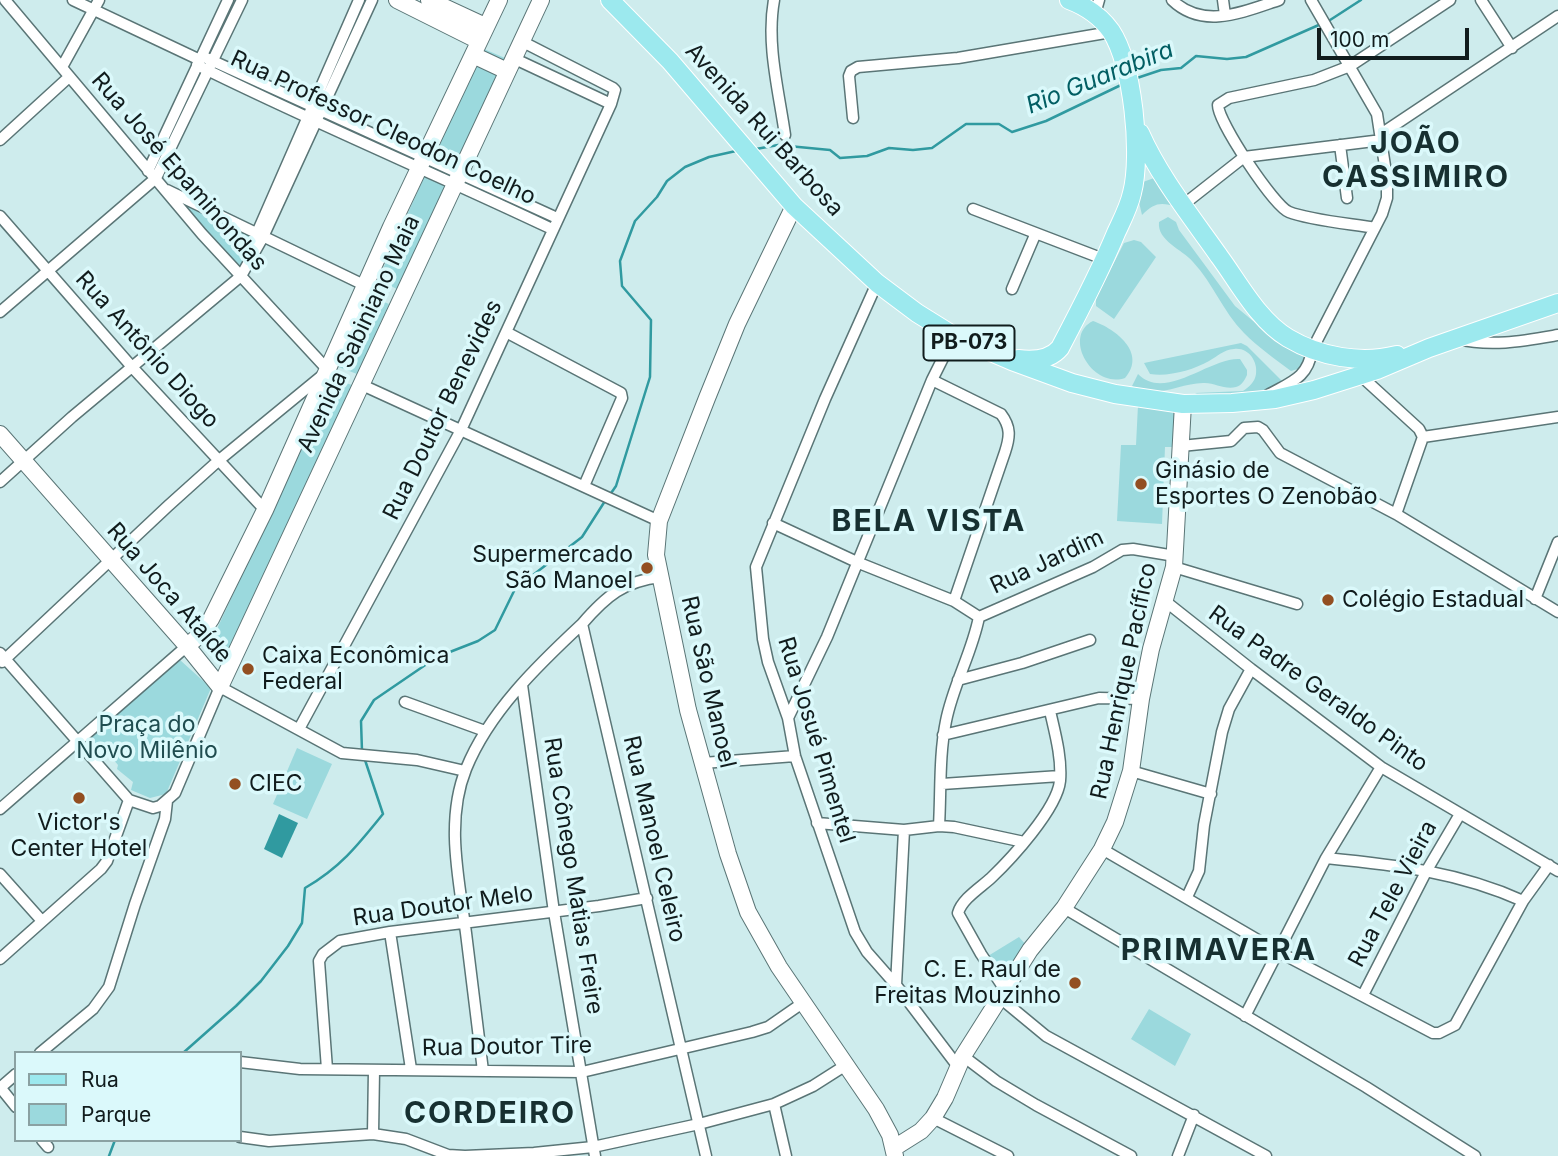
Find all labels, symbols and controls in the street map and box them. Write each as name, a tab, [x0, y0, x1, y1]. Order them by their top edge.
scale bar	[1320, 14, 1472, 58]
text: 100 m	[1330, 27, 1389, 52]
water label: Rio Guarabira	[1022, 35, 1178, 121]
street label: Avenida Rui Barbosa	[679, 38, 849, 222]
street label: Rua Professor Cleodon Coelho	[226, 45, 540, 211]
street label: Rua José Epaminondas	[85, 67, 273, 277]
district label: JOÃO CASSIMIRO	[1323, 126, 1509, 196]
street label: Avenida Sabiniano Maia	[292, 211, 426, 457]
street label: Rua Antônio Diogo	[69, 266, 225, 434]
street label: Rua Doutor Benevides	[378, 296, 508, 524]
road number: PB-073	[923, 326, 1014, 360]
place label: Ginásio de Esportes O Zenobão	[1155, 457, 1377, 511]
marker: Ginásio de Esportes O Zenobão	[1133, 476, 1149, 492]
district label: BELA VISTA	[833, 504, 1025, 540]
street label: Rua Joca Ataíde	[101, 517, 237, 669]
street label: Rua Jardim	[986, 524, 1108, 600]
place label: Supermercado São Manoel	[472, 541, 633, 595]
marker: Supermercado São Manoel	[639, 560, 655, 576]
street label: Rua Henrique Pacífico	[1085, 560, 1163, 802]
place label: Colégio Estadual	[1342, 586, 1524, 614]
marker: Colégio Estadual	[1320, 592, 1336, 608]
street label: Rua São Manoel	[675, 593, 741, 771]
street label: Rua Padre Geraldo Pinto	[1203, 600, 1433, 778]
street label: Rua Josué Pimentel	[772, 634, 860, 846]
place label: Caixa Econômica Federal	[262, 642, 449, 696]
marker: Caixa Econômica Federal	[240, 661, 256, 677]
park label: Praça do Novo Milênio	[76, 711, 218, 765]
street label: Rua Manoel Celeiro	[617, 733, 691, 945]
street label: Rua Cônego Matias Freire	[537, 736, 609, 1016]
place label: CIEC	[249, 770, 303, 798]
marker: CIEC	[227, 776, 243, 792]
marker: Victor's Center Hotel	[71, 790, 87, 806]
place label: Victor's Center Hotel	[11, 809, 147, 863]
street label: Rua Tele Vieira	[1343, 816, 1443, 972]
street label: Rua Doutor Melo	[351, 880, 535, 932]
district label: PRIMAVERA	[1122, 933, 1316, 969]
place label: C. E. Raul de Freitas Mouzinho	[874, 956, 1061, 1010]
marker: C. E. Raul de Freitas Mouzinho	[1067, 975, 1083, 991]
street label: Rua Doutor Tire	[422, 1032, 592, 1062]
legend	[14, 1051, 242, 1142]
text: Rua	[81, 1067, 119, 1092]
district label: CORDEIRO	[405, 1096, 575, 1132]
text: Parque	[81, 1102, 151, 1127]

